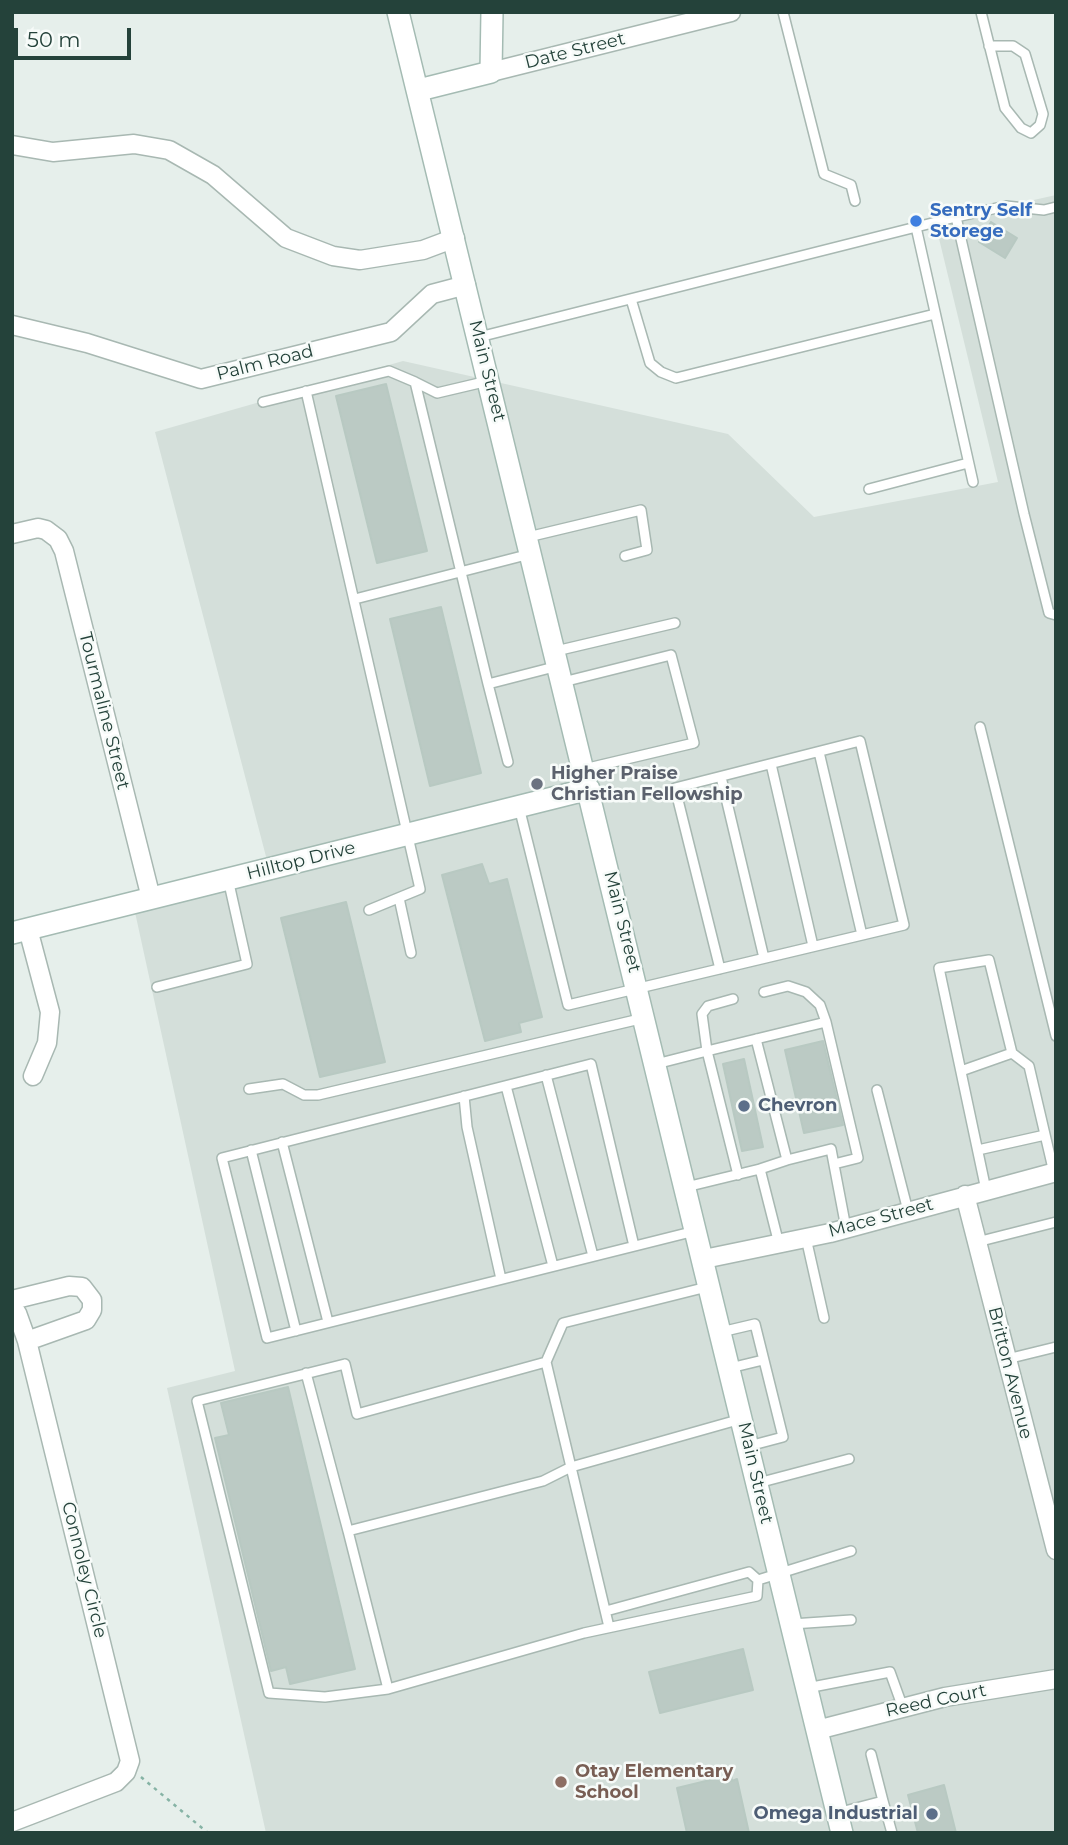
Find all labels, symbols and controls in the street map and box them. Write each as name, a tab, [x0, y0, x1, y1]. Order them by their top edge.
scale bar	[18, 14, 135, 58]
text: 50 m	[27, 27, 81, 52]
street label: Date Street	[523, 28, 627, 74]
place label: Sentry Self Storege	[930, 200, 1032, 242]
marker: Sentry Self Storege	[908, 213, 924, 229]
street label: Main Street	[464, 318, 510, 424]
street label: Palm Road	[214, 341, 316, 385]
street label: Tourmaline Street	[74, 630, 134, 792]
place label: Higher Praise Christian Fellowship	[551, 763, 743, 806]
marker: Higher Praise Christian Fellowship	[529, 776, 545, 792]
street label: Hilltop Drive	[244, 837, 358, 885]
street label: Main Street	[599, 869, 645, 975]
place label: Chevron	[758, 1095, 837, 1117]
marker: Chevron	[736, 1098, 752, 1114]
street label: Mace Street	[826, 1194, 936, 1242]
street label: Britton Avenue	[983, 1305, 1037, 1441]
street label: Main Street	[733, 1420, 777, 1526]
street label: Connoley Circle	[57, 1500, 111, 1640]
street label: Reed Court	[884, 1680, 988, 1722]
place label: Otay Elementary School	[575, 1761, 733, 1803]
marker: Otay Elementary School	[553, 1774, 569, 1790]
place label: Omega Industrial	[753, 1803, 918, 1825]
marker: Omega Industrial	[924, 1806, 940, 1822]

